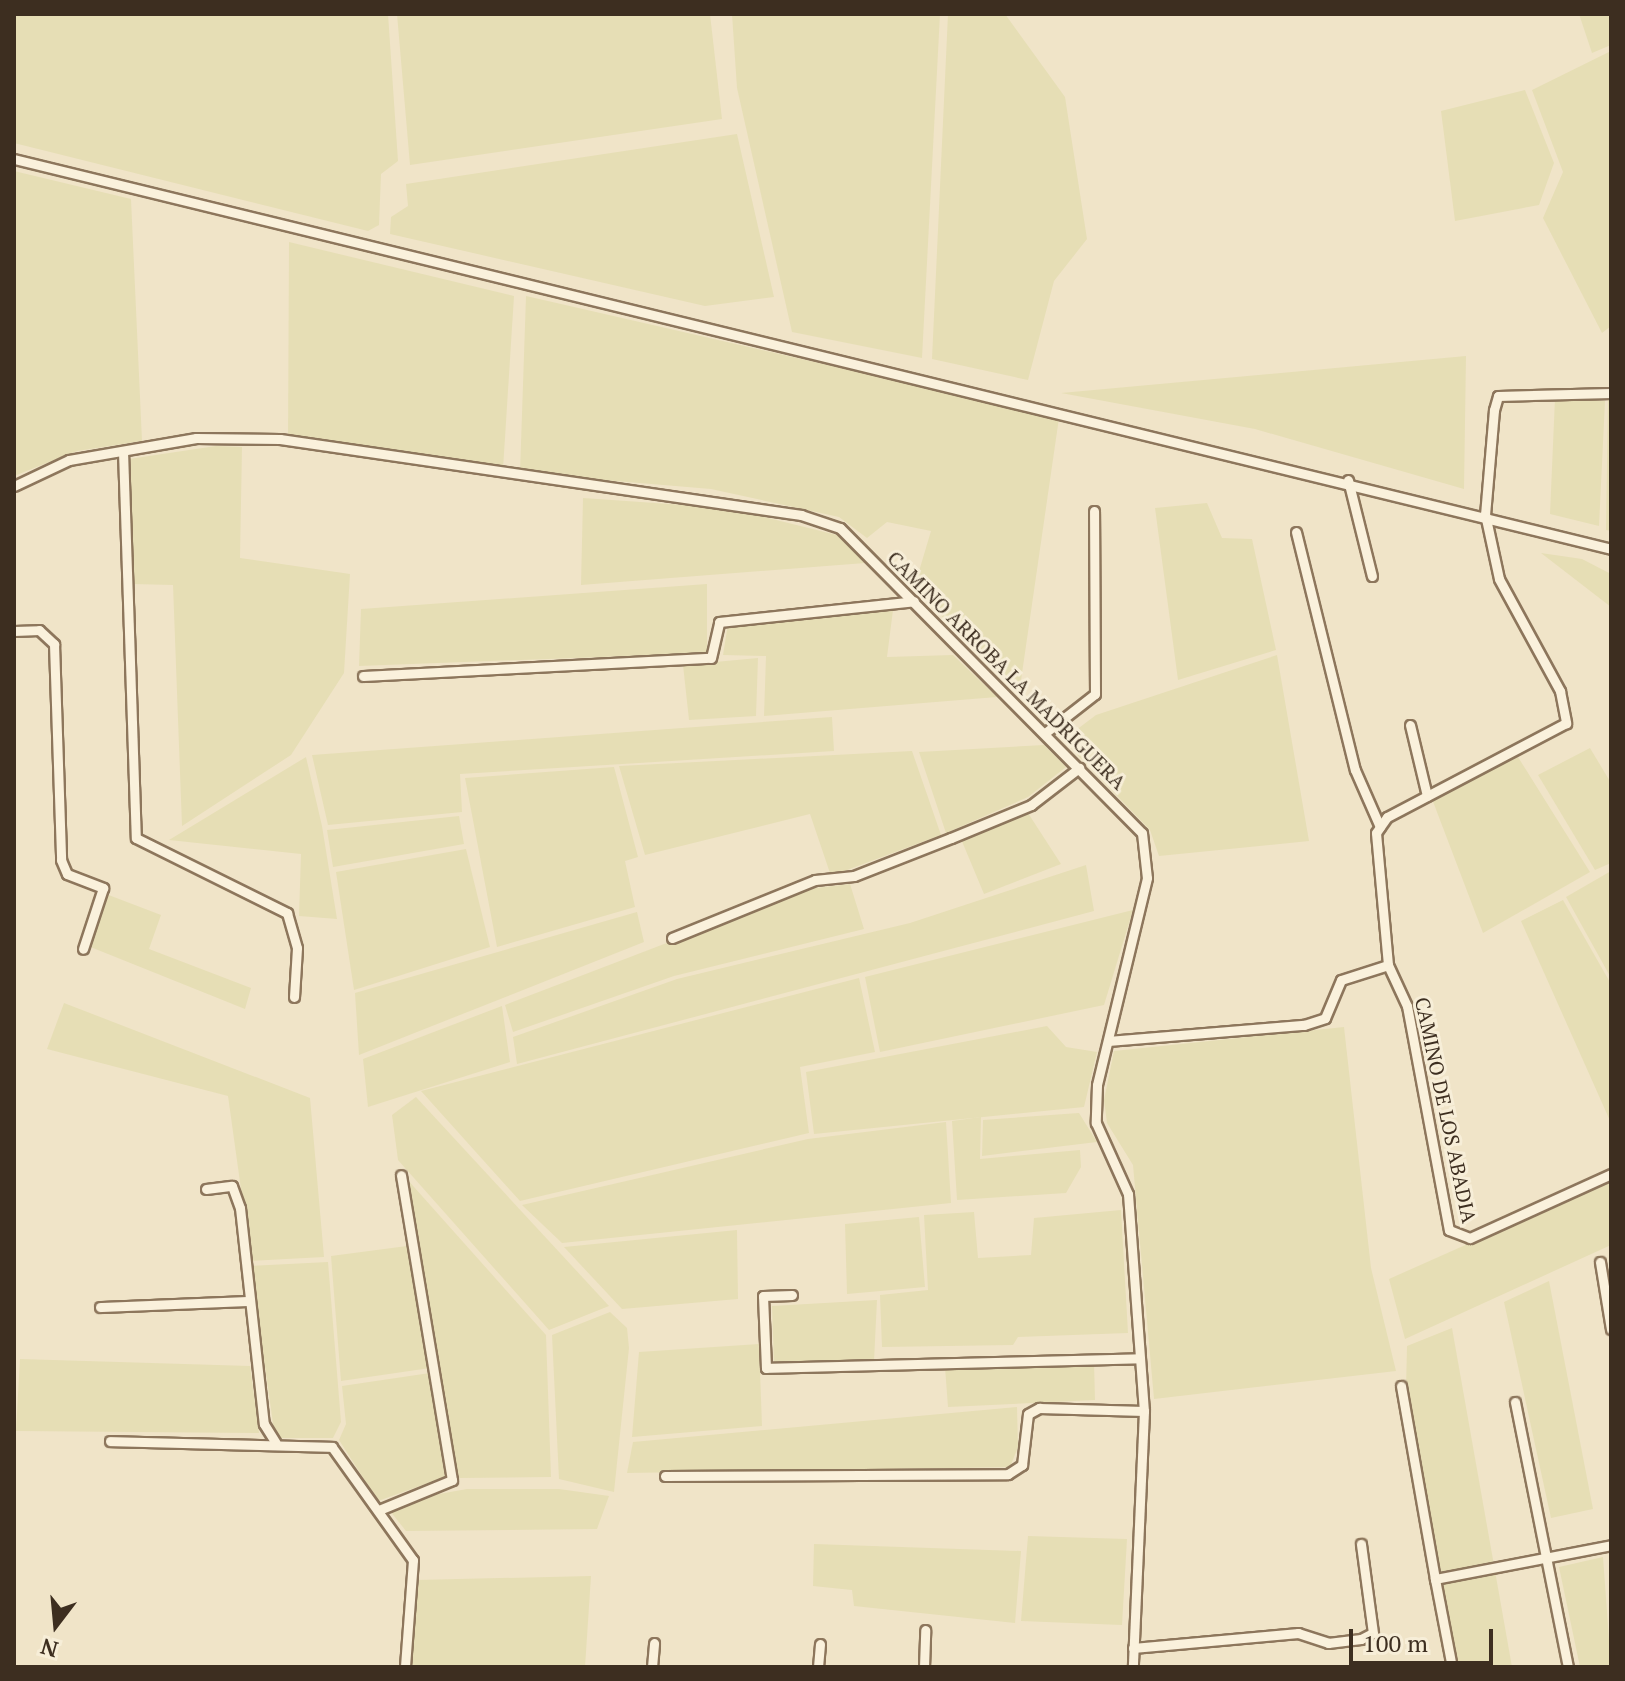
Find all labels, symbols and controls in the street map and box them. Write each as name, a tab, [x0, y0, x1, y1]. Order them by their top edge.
street label: CAMINO ARROBA LA MADRIGUERA	[882, 545, 1132, 795]
street label: CAMINO DE LOS ABADIA	[1410, 995, 1482, 1225]
north arrow	[16, 1585, 96, 1665]
scale bar	[1353, 1613, 1497, 1663]
text: 100 m	[1363, 1627, 1428, 1659]
text: N	[37, 1632, 61, 1665]

